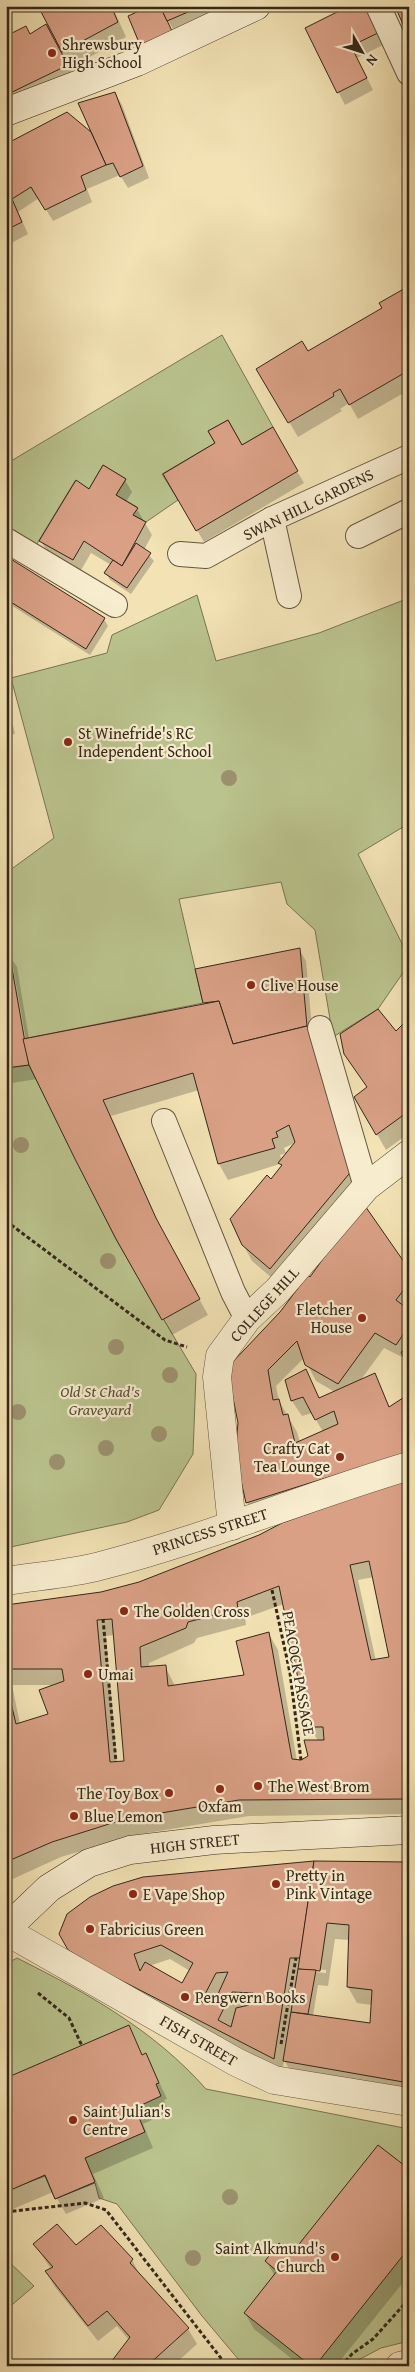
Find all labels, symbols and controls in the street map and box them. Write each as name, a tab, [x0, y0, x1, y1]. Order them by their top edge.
north arrow	[338, 28, 388, 78]
place label: Shrewsbury High School	[62, 32, 143, 74]
marker: Shrewsbury High School	[46, 47, 58, 59]
text: N	[361, 50, 383, 71]
street label: SWAN HILL GARDENS	[239, 462, 378, 546]
place label: St Winefride's RC Independent School	[78, 721, 212, 763]
marker: St Winefride's RC Independent School	[62, 736, 74, 748]
place label: Clive House	[261, 973, 339, 997]
marker: Clive House	[245, 979, 257, 991]
street label: COLLEGE HILL	[224, 1261, 305, 1347]
place label: Fletcher House	[297, 1297, 352, 1339]
marker: Fletcher House	[356, 1312, 368, 1324]
park label: Old St Chad's Graveyard	[60, 1379, 140, 1421]
place label: Crafty Cat Tea Lounge	[254, 1436, 330, 1478]
marker: Crafty Cat Tea Lounge	[334, 1451, 346, 1463]
street label: PRINCESS STREET	[149, 1501, 271, 1561]
place label: The Golden Cross	[134, 1599, 250, 1623]
marker: The Golden Cross	[118, 1605, 130, 1617]
street label: PEACOCK PASSAGE	[276, 1609, 322, 1737]
place label: Umai	[98, 1662, 134, 1686]
marker: Umai	[82, 1668, 94, 1680]
place label: The West Brom	[268, 1774, 370, 1798]
marker: The West Brom	[252, 1780, 264, 1792]
place label: The Toy Box	[77, 1781, 160, 1805]
marker: Oxfam	[214, 1783, 226, 1795]
marker: The Toy Box	[163, 1787, 175, 1799]
place label: Oxfam	[198, 1794, 242, 1818]
place label: Blue Lemon	[84, 1804, 163, 1828]
marker: Blue Lemon	[68, 1810, 80, 1822]
street label: HIGH STREET	[149, 1826, 241, 1860]
place label: Pretty in Pink Vintage	[286, 1863, 372, 1905]
marker: Pretty in Pink Vintage	[270, 1878, 282, 1890]
place label: E Vape Shop	[143, 1882, 225, 1906]
marker: E Vape Shop	[127, 1888, 139, 1900]
place label: Fabricius Green	[100, 1917, 204, 1941]
marker: Fabricius Green	[84, 1923, 96, 1935]
place label: Pengwern Books	[195, 1985, 306, 2009]
marker: Pengwern Books	[179, 1991, 191, 2003]
street label: FISH STREET	[156, 2008, 242, 2072]
place label: Saint Julian's Centre	[83, 2099, 171, 2141]
marker: Saint Julian's Centre	[67, 2114, 79, 2126]
place label: Saint Alkmund's Church	[215, 2236, 325, 2278]
marker: Saint Alkmund's Church	[329, 2251, 341, 2263]

